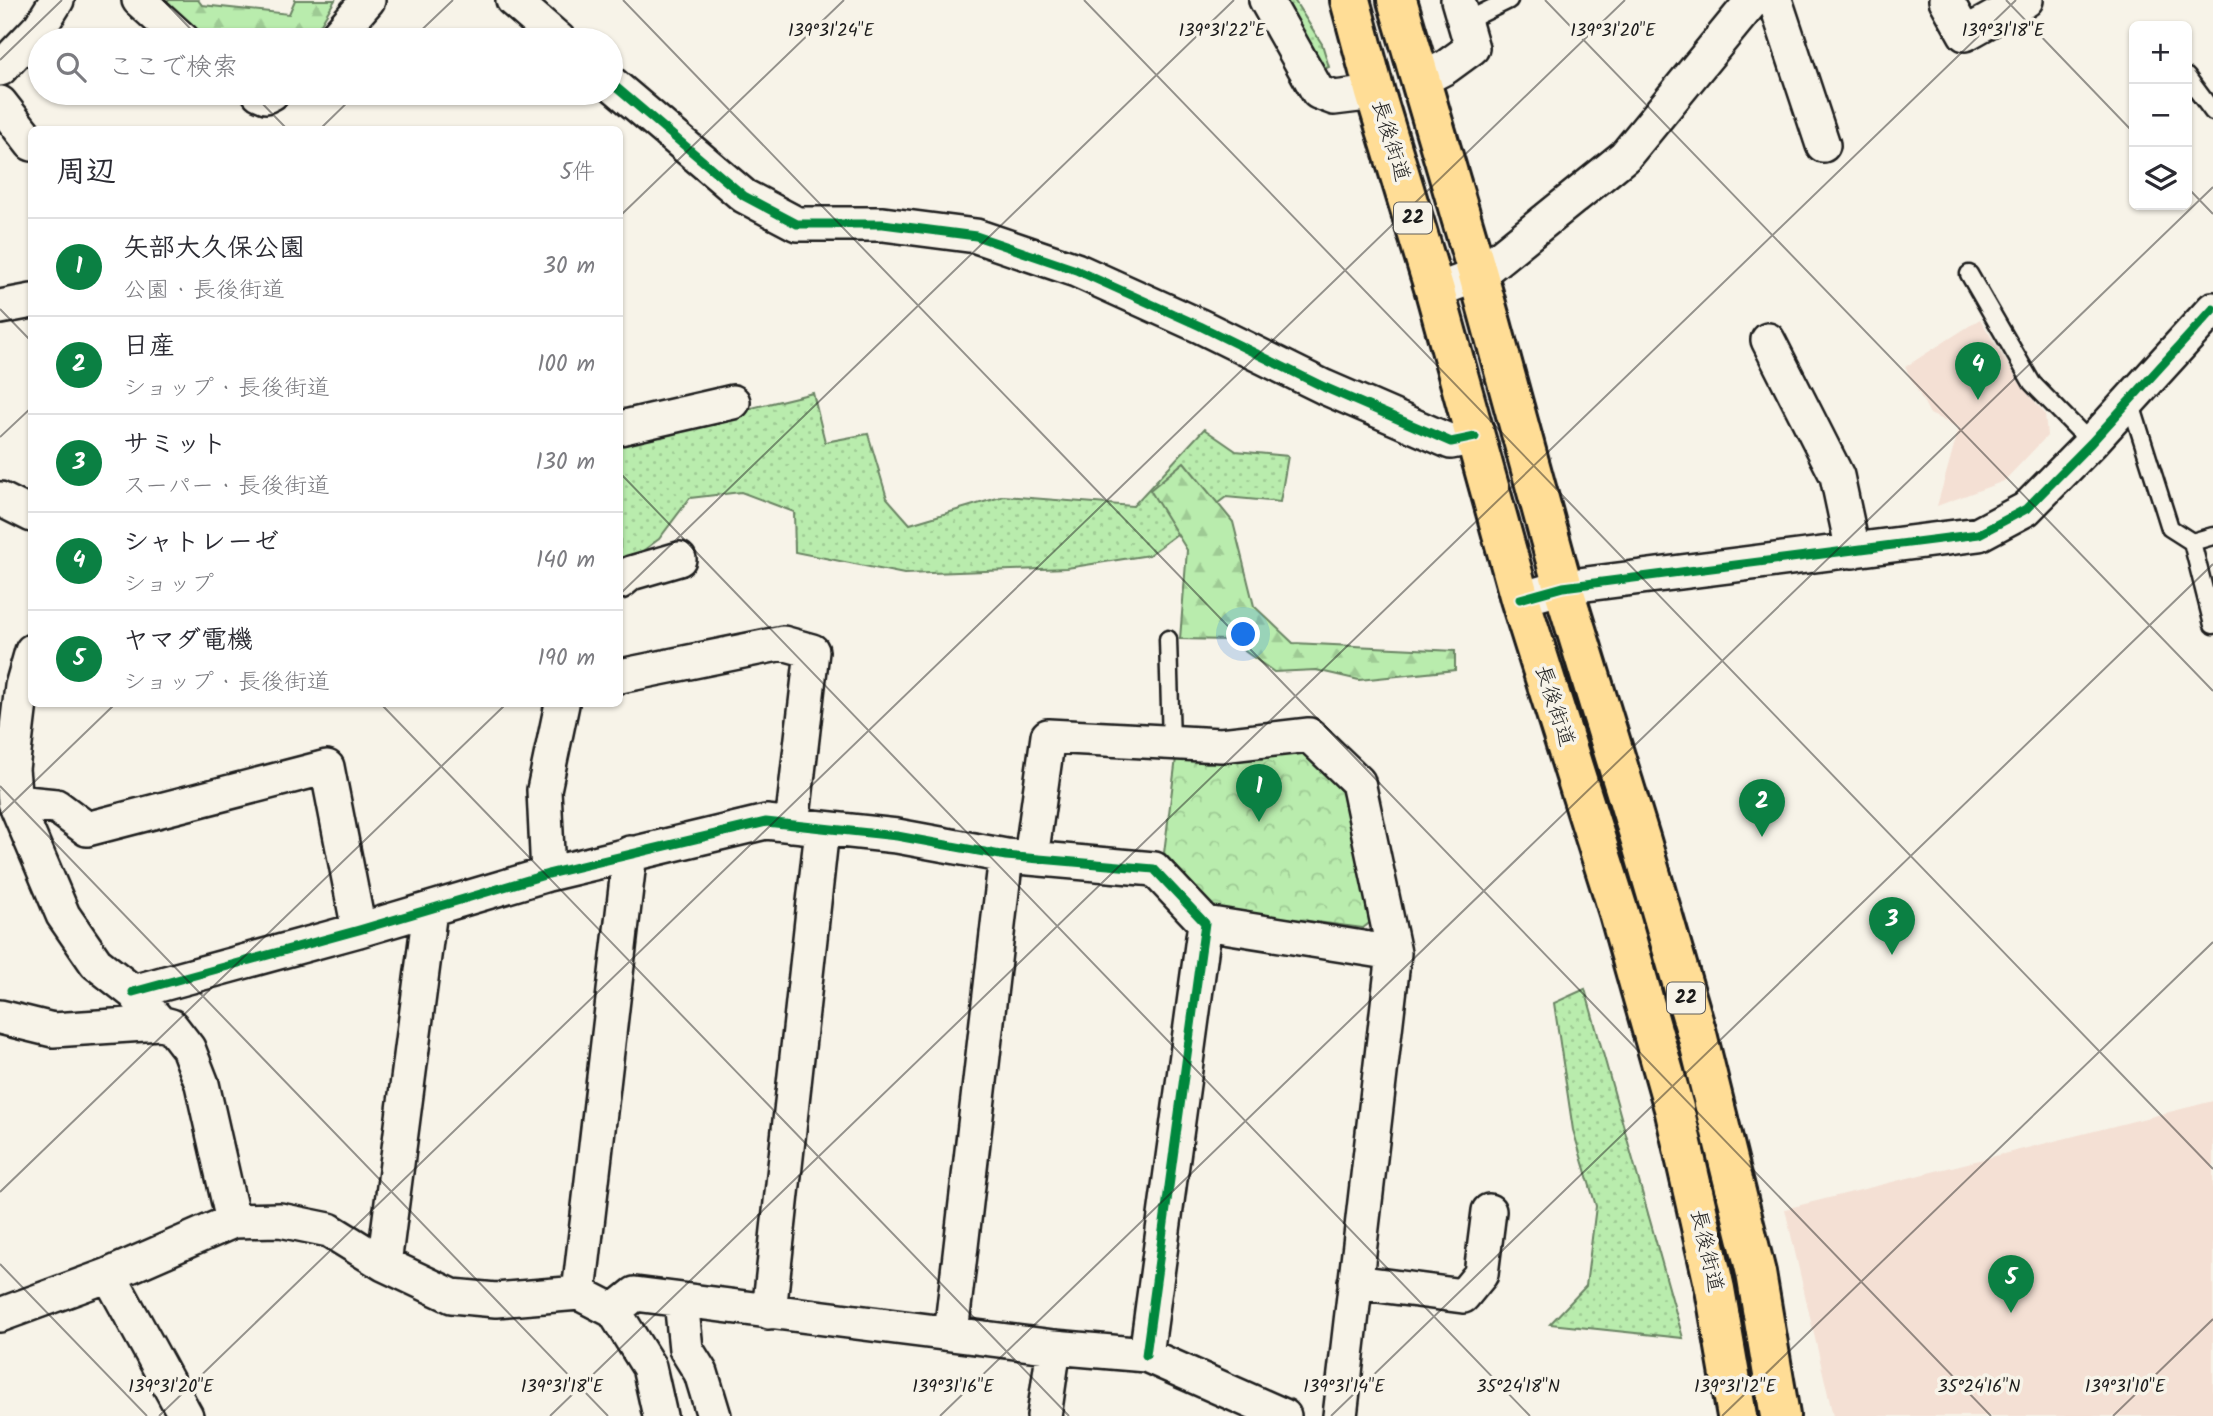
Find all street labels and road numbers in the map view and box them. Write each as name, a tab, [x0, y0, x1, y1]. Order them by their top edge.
street label: 長後街道	[1362, 96, 1418, 186]
road number: 22	[1394, 202, 1432, 233]
street label: 長後街道	[1525, 661, 1583, 751]
road number: 22	[1667, 982, 1705, 1014]
street label: 長後街道	[1680, 1206, 1732, 1296]

